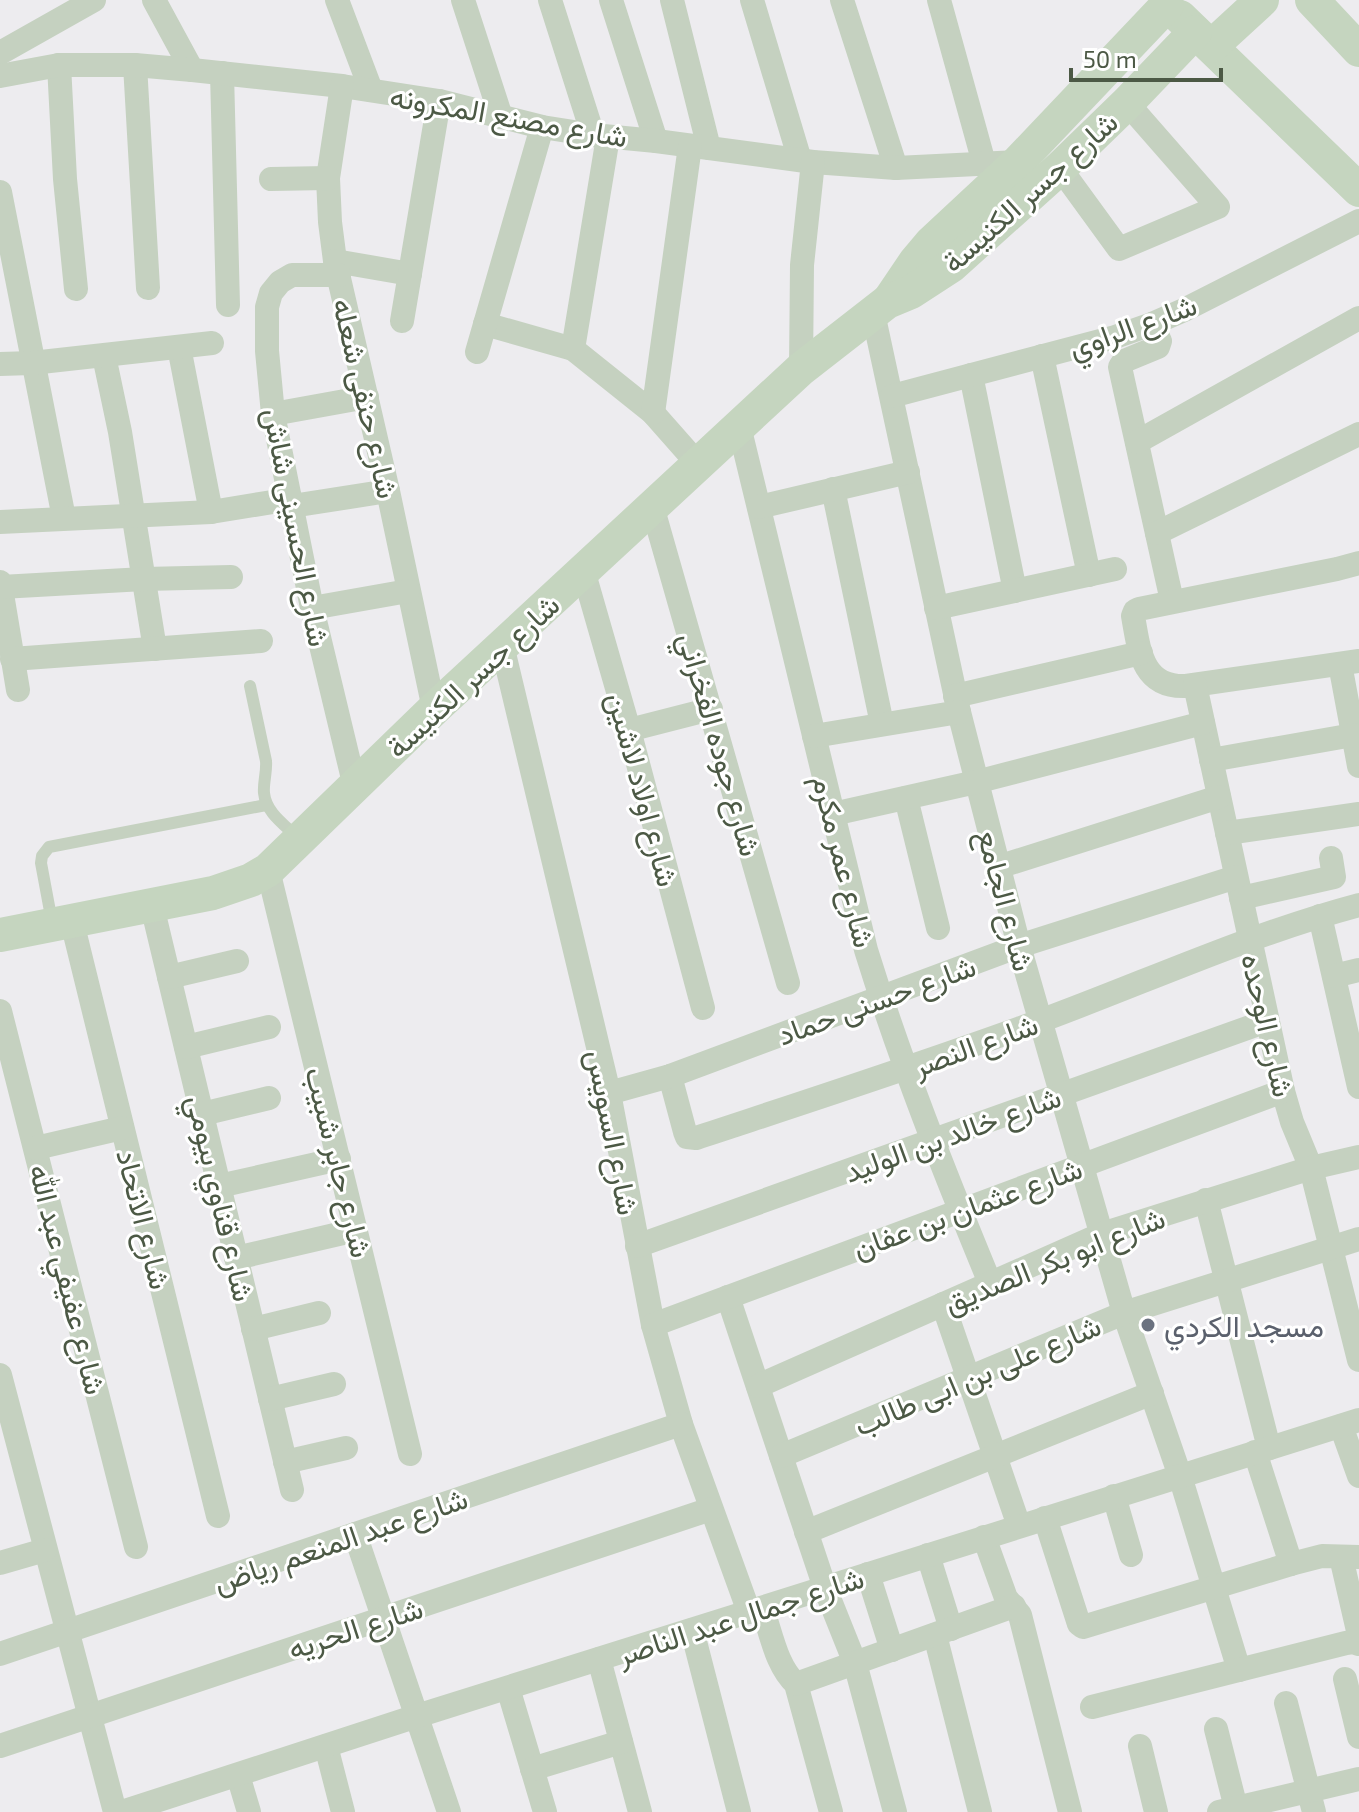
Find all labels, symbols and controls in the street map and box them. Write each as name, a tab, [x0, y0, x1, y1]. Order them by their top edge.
scale bar	[1071, 32, 1221, 82]
text: 50 m	[1083, 44, 1137, 73]
street label: شارع مصنع المكرونه	[387, 76, 630, 158]
street label: شارع جسر الكنيسة	[934, 103, 1127, 282]
street label: شارع الراوي	[1063, 285, 1204, 372]
street label: شارع حنفى شعله	[323, 294, 408, 502]
street label: شارع الحسينى شاش	[253, 405, 339, 650]
street label: شارع جسر الكنيسة	[378, 586, 569, 767]
street label: شارع جوده الفخراني	[664, 628, 770, 862]
street label: شارع اولاد لاشين	[597, 688, 687, 891]
street label: شارع عمر مكرم	[802, 771, 884, 952]
street label: شارع الجامع	[967, 825, 1043, 976]
street label: شارع حسنى حماد	[772, 946, 981, 1055]
street label: شارع الوحده	[1231, 950, 1303, 1101]
street label: شارع النصر	[907, 1005, 1044, 1087]
street label: شارع السويس	[576, 1046, 648, 1219]
street label: شارع جابر شبيب	[295, 1063, 381, 1262]
street label: شارع خالد بن الوليد	[839, 1077, 1067, 1193]
street label: شارع قناوي بيومي	[173, 1091, 263, 1306]
street label: شارع الاتحاد	[106, 1145, 180, 1294]
street label: شارع عثمان بن عفان	[847, 1149, 1088, 1269]
street label: شارع عفيفي عبد الله	[15, 1160, 115, 1400]
street label: شارع ابو بكر الصديق	[938, 1198, 1171, 1323]
street label: شارع على بن ابى طالب	[848, 1306, 1107, 1446]
place label: مسجد الكردي	[1164, 1307, 1324, 1351]
marker: مسجد الكردي	[1139, 1316, 1157, 1334]
street label: شارع عبد المنعم رياض	[208, 1479, 473, 1603]
street label: شارع جمال عبد الناصر	[611, 1558, 869, 1676]
street label: شارع الحريه	[283, 1588, 428, 1669]

